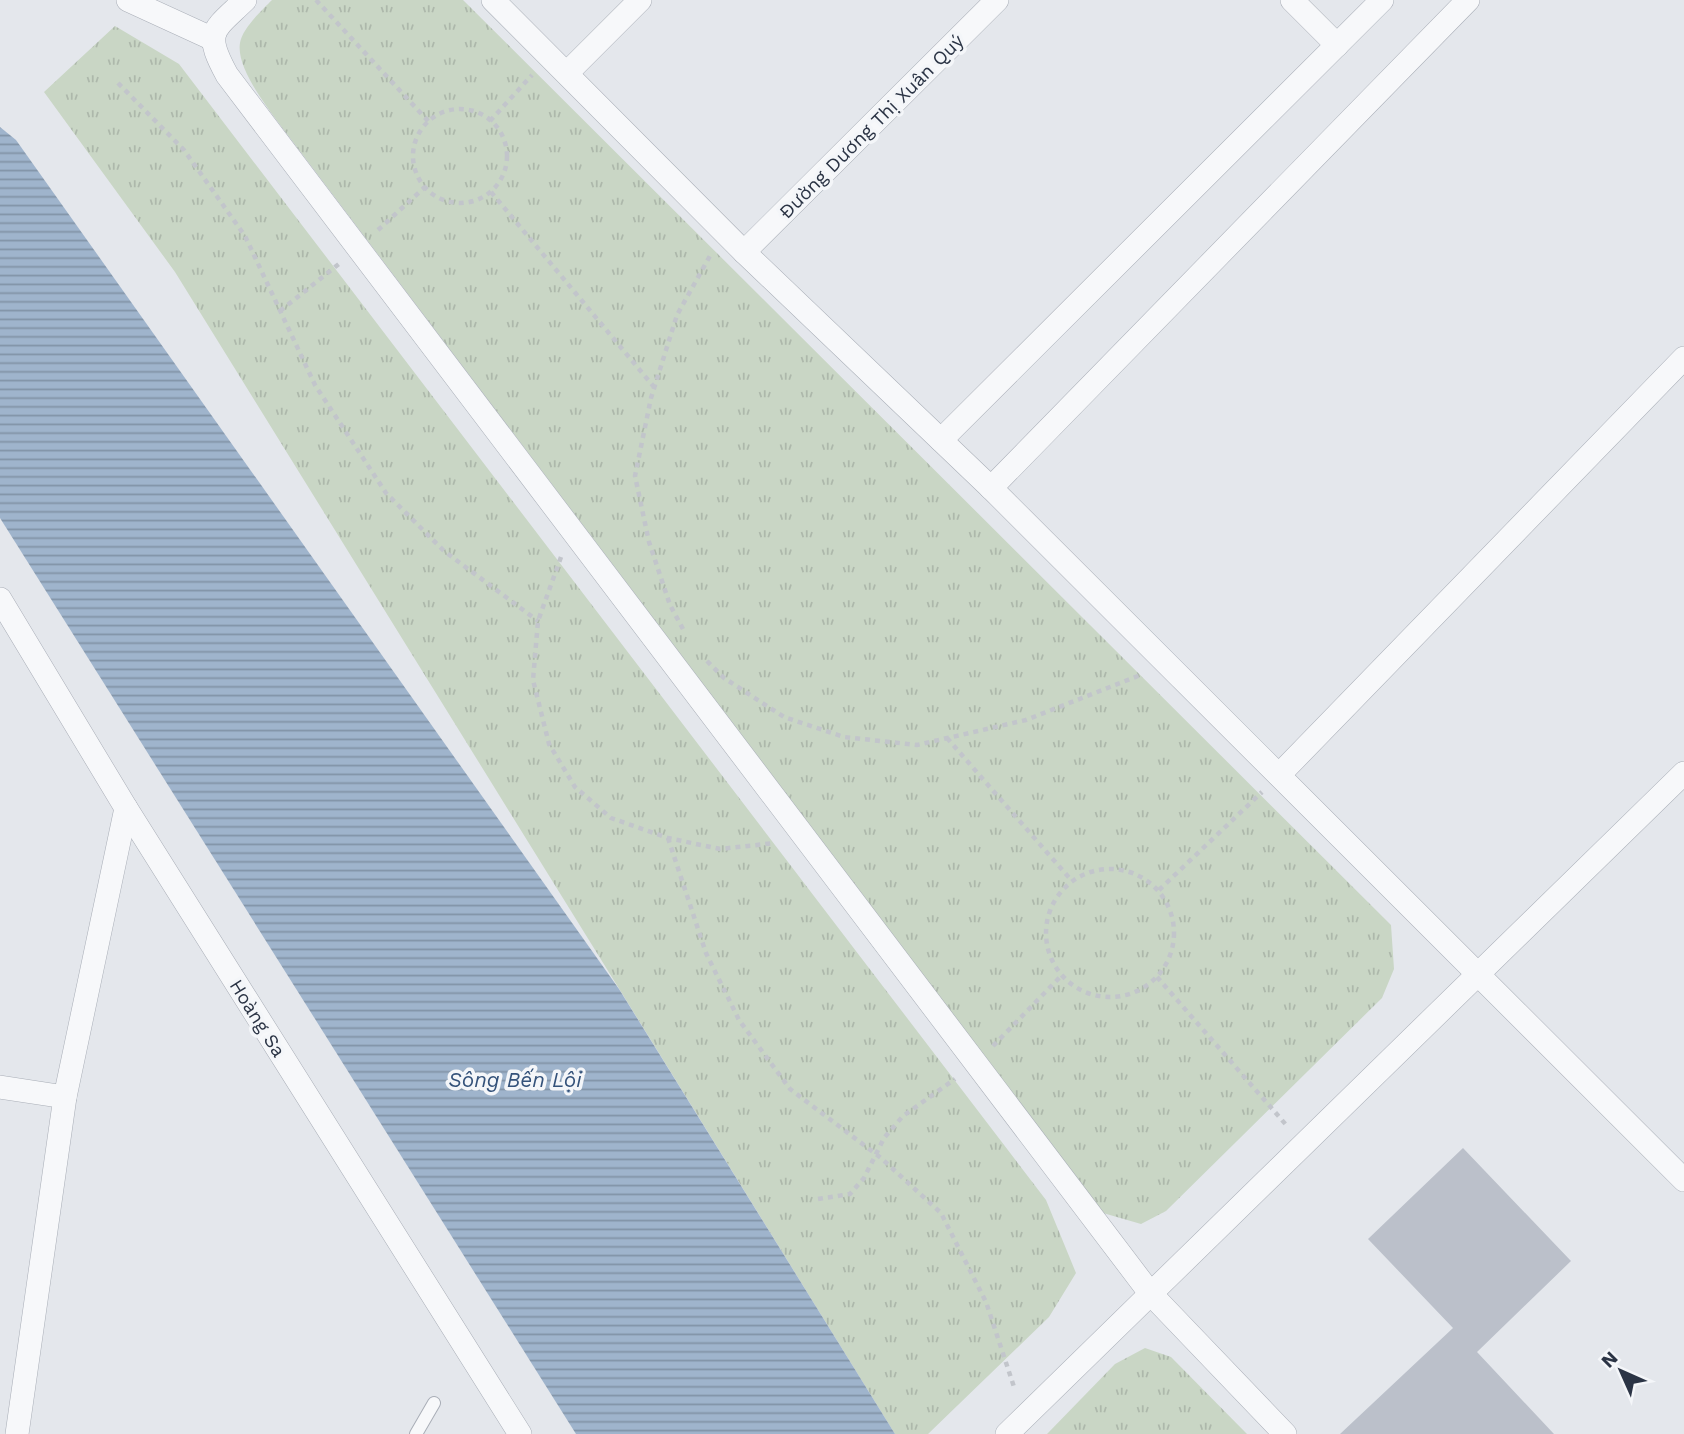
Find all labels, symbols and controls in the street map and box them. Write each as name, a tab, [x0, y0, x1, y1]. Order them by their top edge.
street label: Đường Dương Thị Xuân Quý	[774, 29, 969, 223]
street label: Hoàng Sa	[225, 975, 291, 1061]
water label: Sông Bến Lội	[448, 1067, 582, 1092]
north arrow	[1586, 1336, 1656, 1406]
text: N	[1596, 1346, 1622, 1372]

